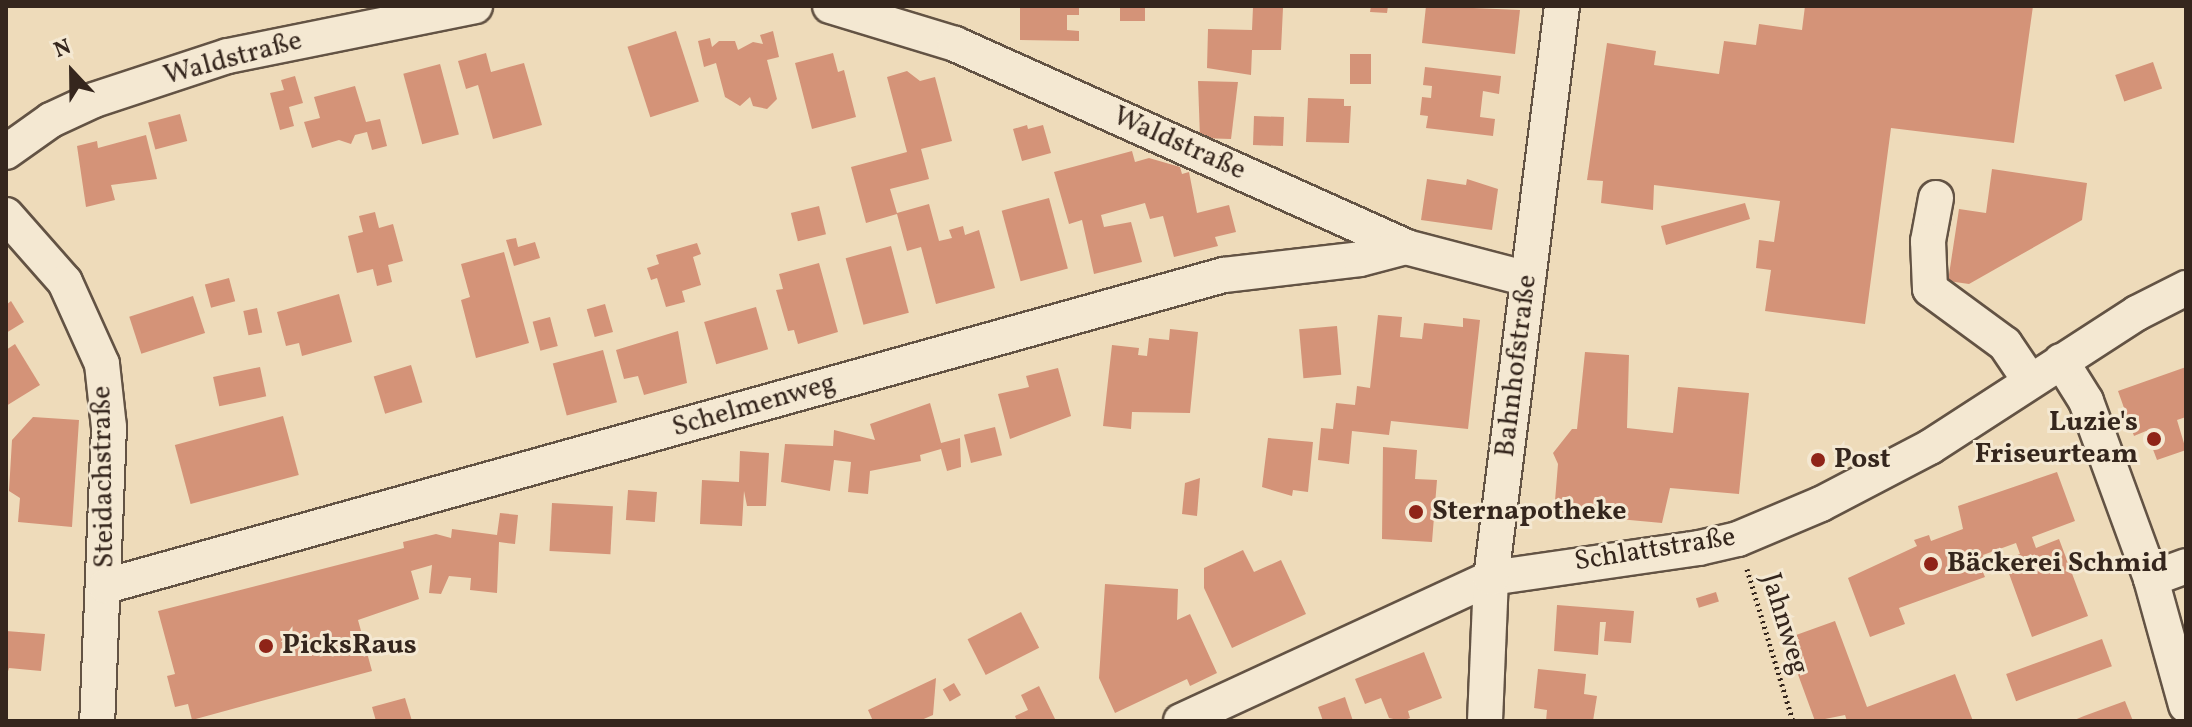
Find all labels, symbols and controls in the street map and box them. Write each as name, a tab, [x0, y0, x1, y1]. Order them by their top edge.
street label: Waldstraße	[160, 24, 306, 94]
north arrow	[32, 32, 112, 112]
text: N	[50, 32, 76, 67]
street label: Waldstraße	[1107, 100, 1251, 188]
street label: Bahnhofstraße	[1489, 273, 1545, 459]
street label: Schelmenweg	[669, 367, 839, 445]
street label: Steidachstraße	[86, 385, 122, 569]
place label: Luzie's Friseurteam	[1975, 406, 2138, 472]
marker: Luzie's Friseurteam	[2145, 430, 2163, 448]
place label: Post	[1834, 443, 1891, 477]
marker: Post	[1809, 451, 1827, 469]
place label: Sternapotheke	[1432, 495, 1627, 529]
marker: Sternapotheke	[1407, 503, 1425, 521]
street label: Schlattstraße	[1572, 521, 1738, 579]
place label: Bäckerei Schmid	[1947, 547, 2168, 581]
marker: Bäckerei Schmid	[1922, 555, 1940, 573]
street label: Jahnweg	[1753, 569, 1815, 679]
place label: PicksRaus	[282, 629, 417, 663]
marker: PicksRaus	[257, 637, 275, 655]

